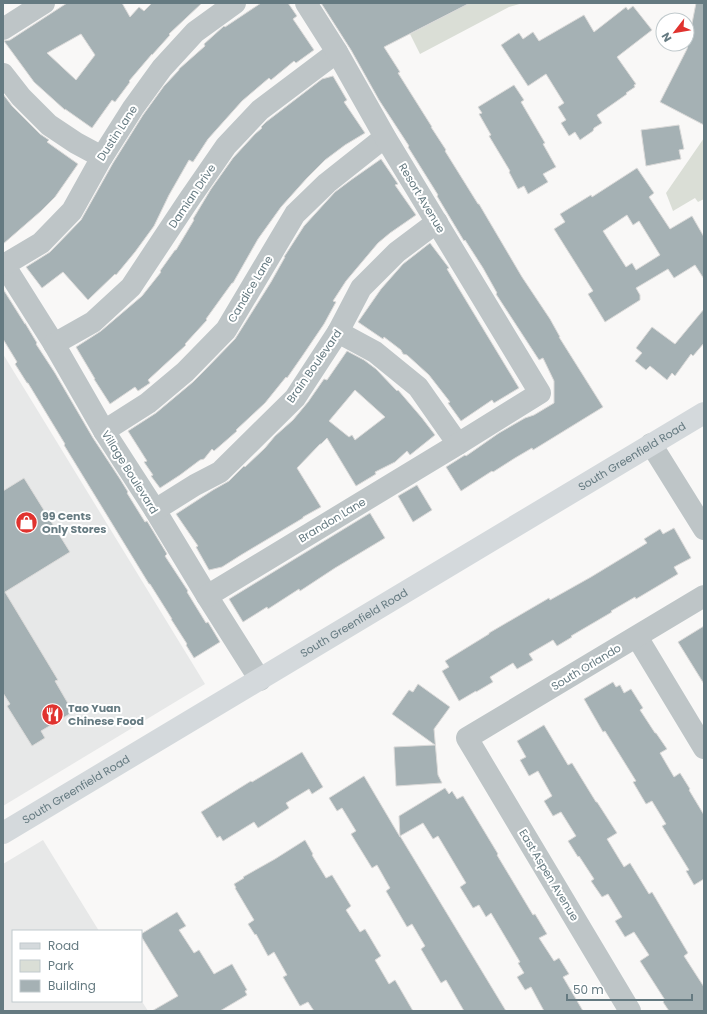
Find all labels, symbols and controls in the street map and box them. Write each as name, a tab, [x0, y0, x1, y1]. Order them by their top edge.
north arrow	[655, 12, 695, 52]
text: N	[657, 29, 675, 45]
street label: Dustin Lane	[93, 102, 141, 164]
street label: Resort Avenue	[395, 160, 449, 236]
street label: Damian Drive	[165, 161, 219, 231]
street label: Candice Lane	[224, 252, 276, 326]
street label: Brain Boulevard	[283, 326, 345, 406]
street label: South Greenfield Road	[575, 418, 689, 495]
street label: Village Boulevard	[98, 427, 162, 517]
street label: Brandon Lane	[295, 494, 369, 546]
place label: 99 Cents Only Stores	[42, 508, 106, 537]
shop icon: 99 Cents Only Stores	[14, 509, 40, 535]
street label: South Greenfield Road	[297, 584, 411, 661]
street label: South Orlando	[548, 640, 624, 694]
place label: Tao Yuan Chinese Food	[68, 700, 144, 729]
restaurant icon: Tao Yuan Chinese Food	[39, 701, 65, 727]
street label: South Greenfield Road	[19, 751, 133, 828]
street label: East Aspen Avenue	[515, 826, 583, 924]
legend	[12, 930, 142, 1002]
text: Road	[48, 937, 79, 954]
text: Park	[48, 957, 75, 974]
scale bar	[567, 976, 692, 1002]
text: Building	[48, 977, 96, 994]
text: 50 m	[573, 981, 604, 998]

